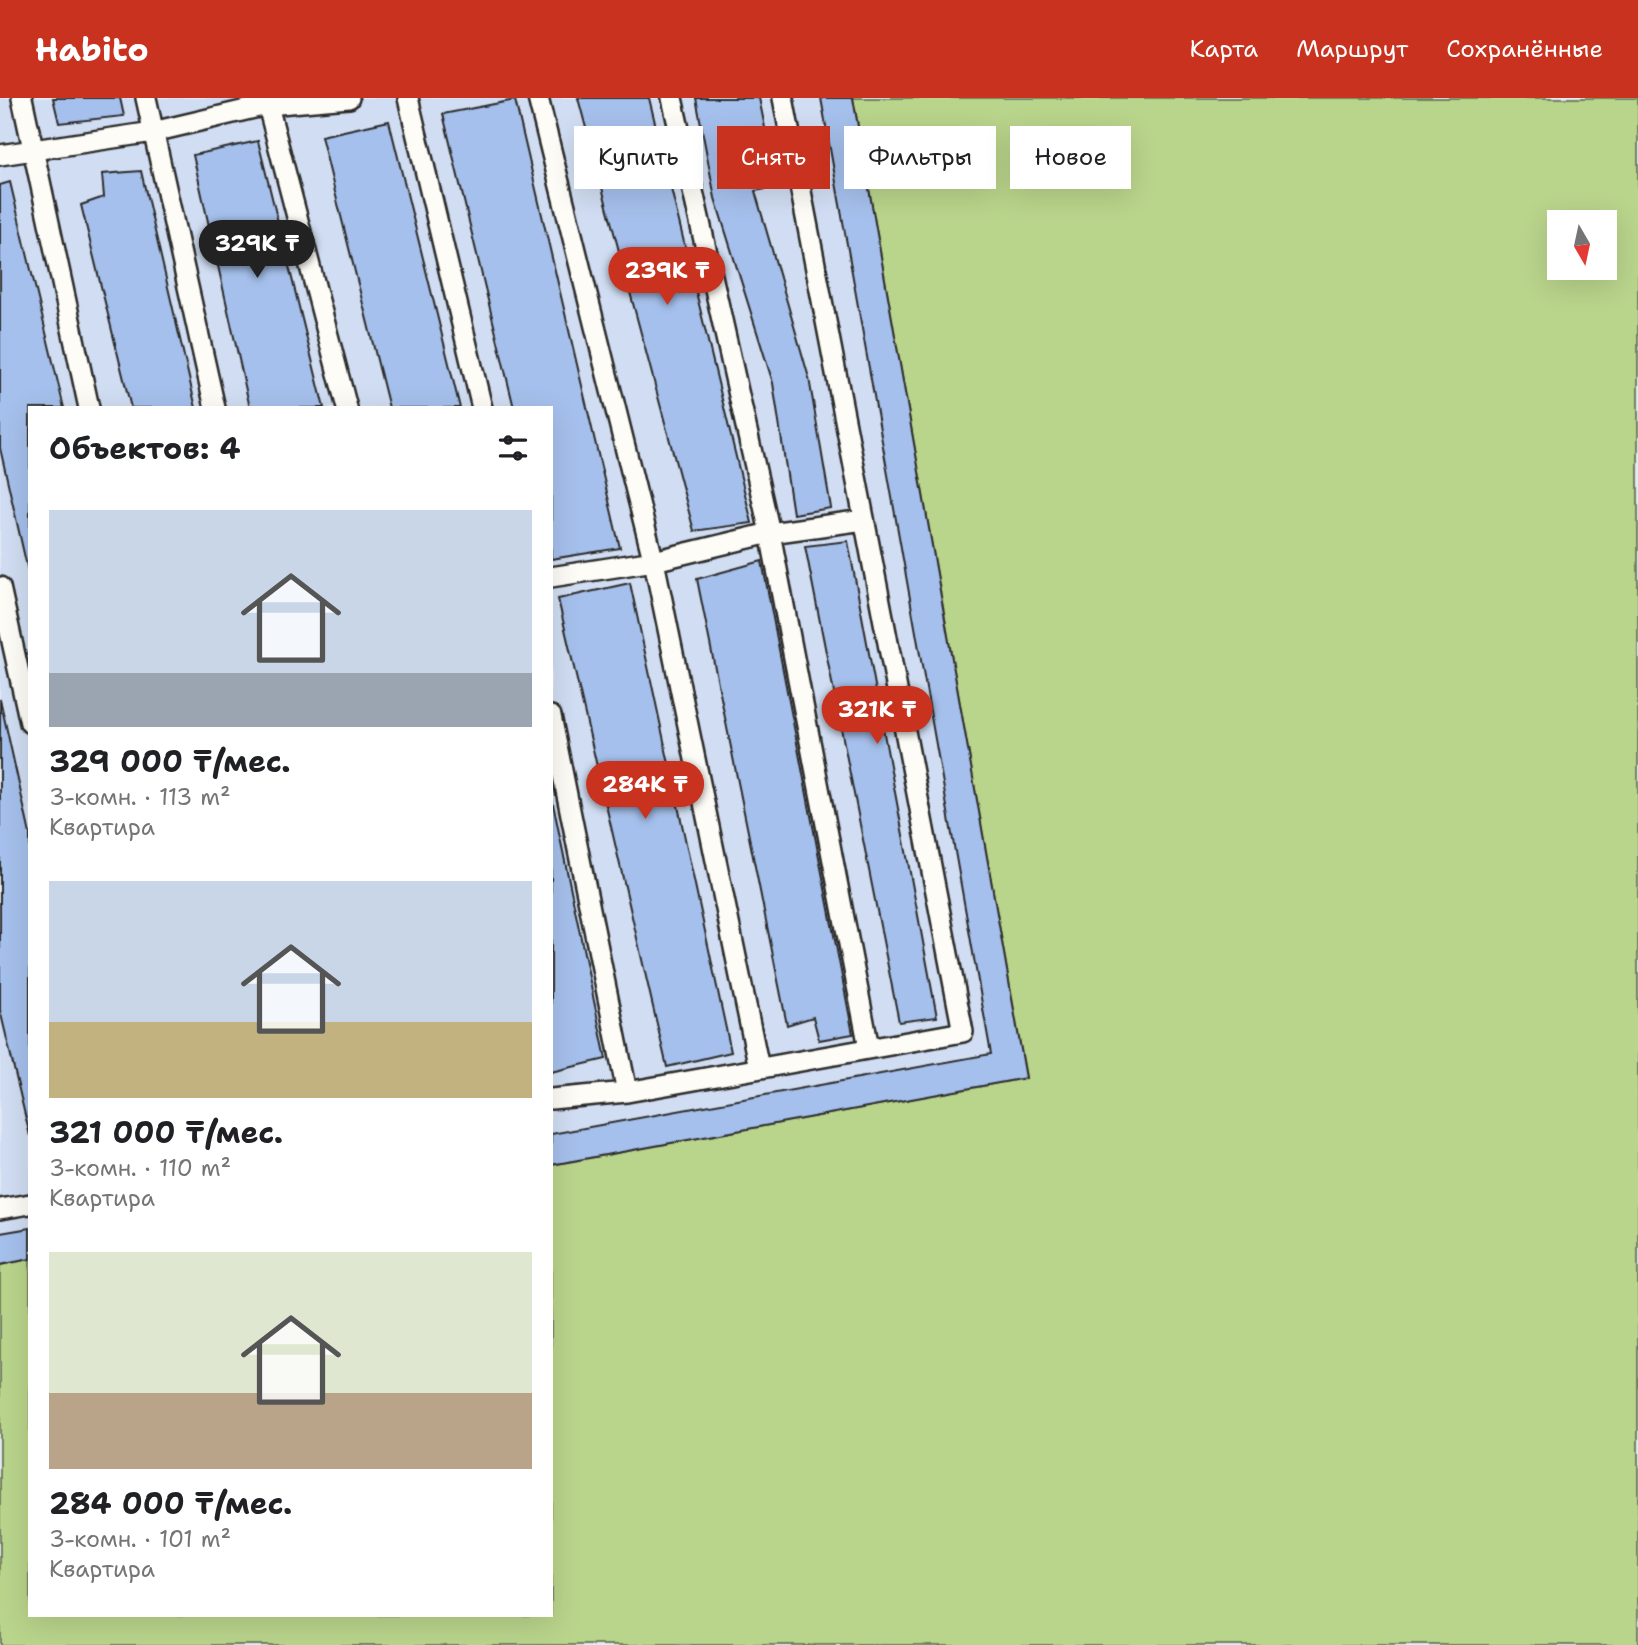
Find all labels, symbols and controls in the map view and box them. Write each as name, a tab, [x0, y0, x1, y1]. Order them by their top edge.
text: Habito	[35, 27, 149, 72]
text: Карта	[1190, 33, 1258, 65]
text: Маршрут	[1296, 33, 1408, 65]
text: Сохранённые	[1446, 33, 1603, 65]
chip: Купить	[574, 126, 703, 189]
chip: Снять	[717, 126, 830, 189]
chip: Фильтры	[844, 126, 996, 189]
chip: Новое	[1010, 126, 1131, 189]
north arrow	[1547, 210, 1617, 280]
map controls	[1547, 210, 1617, 280]
pin: 329K ₸	[200, 220, 314, 280]
text: 329K ₸	[215, 228, 299, 258]
pin: 239K ₸	[610, 248, 724, 307]
text: 239K ₸	[624, 255, 710, 285]
text: Объектов: 4	[49, 428, 241, 469]
icon: filters	[494, 429, 532, 467]
icon: home	[228, 555, 354, 681]
pin: 321K ₸	[820, 686, 934, 746]
text: 321K ₸	[838, 694, 916, 724]
text: 329 000 ₸/мес.	[49, 741, 291, 782]
pin: 284K ₸	[588, 762, 702, 821]
text: 284K ₸	[602, 769, 688, 799]
text: 3-комн. · 113 m²	[49, 782, 231, 812]
text: Квартира	[49, 812, 155, 842]
icon: home	[228, 926, 354, 1052]
text: 321 000 ₸/мес.	[49, 1112, 283, 1153]
text: 3-комн. · 110 m²	[49, 1153, 231, 1183]
text: Квартира	[49, 1183, 155, 1213]
icon: home	[228, 1297, 354, 1423]
text: 284 000 ₸/мес.	[49, 1483, 292, 1524]
text: 3-комн. · 101 m²	[49, 1524, 231, 1554]
text: Квартира	[49, 1554, 155, 1584]

